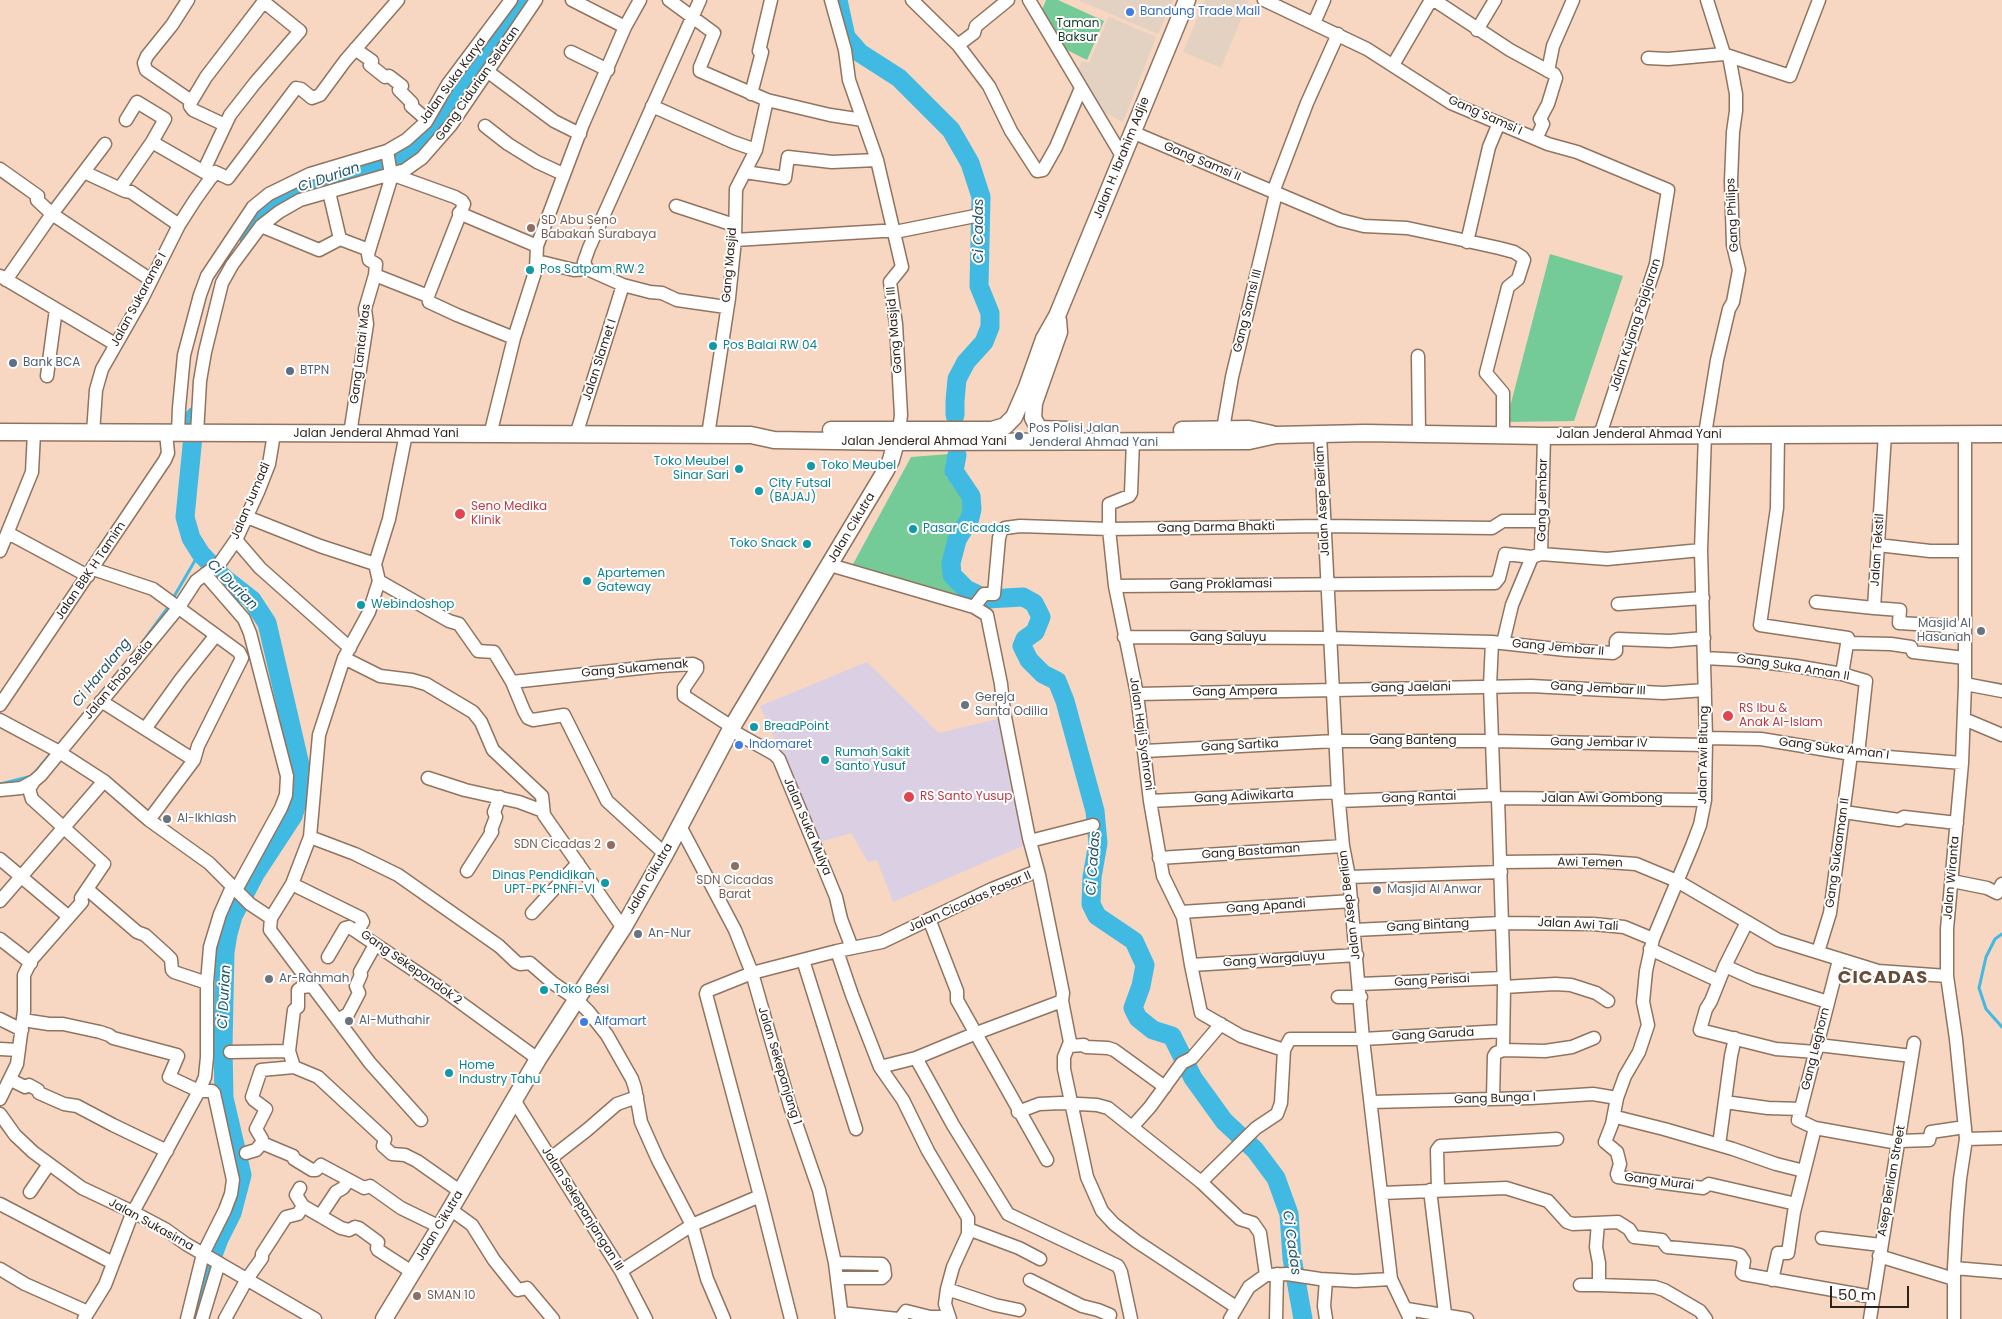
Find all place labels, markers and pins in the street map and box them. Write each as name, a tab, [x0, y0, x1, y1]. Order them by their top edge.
place label: Bandung Trade Mall	[1140, 5, 1260, 19]
marker: Bandung Trade Mall	[1124, 6, 1136, 18]
place label: SD Abu Seno Babakan Surabaya	[541, 214, 656, 242]
marker: SD Abu Seno Babakan Surabaya	[525, 222, 537, 234]
place label: Pos Satpam RW 2	[540, 263, 645, 277]
marker: Pos Satpam RW 2	[524, 264, 536, 276]
place label: Pos Balai RW 04	[723, 339, 817, 353]
marker: Pos Balai RW 04	[707, 340, 719, 352]
place label: Bank BCA	[23, 356, 80, 370]
marker: Bank BCA	[7, 357, 19, 369]
place label: BTPN	[300, 364, 329, 378]
marker: BTPN	[284, 365, 296, 377]
place label: Pos Polisi Jalan Jenderal Ahmad Yani	[1029, 422, 1158, 450]
marker: Pos Polisi Jalan Jenderal Ahmad Yani	[1013, 430, 1025, 442]
place label: Toko Meubel Sinar Sari	[654, 455, 729, 483]
place label: Toko Meubel	[821, 459, 896, 473]
marker: Toko Meubel	[805, 460, 817, 472]
marker: Toko Meubel Sinar Sari	[733, 463, 745, 475]
place label: City Futsal (BAJAJ)	[769, 477, 831, 505]
marker: City Futsal (BAJAJ)	[753, 485, 765, 497]
place label: Seno Medika Klinik	[471, 500, 547, 528]
marker: Seno Medika Klinik	[453, 507, 467, 521]
place label: Pasar Cicadas	[923, 522, 1010, 536]
marker: Pasar Cicadas	[907, 523, 919, 535]
place label: Toko Snack	[729, 537, 797, 551]
marker: Toko Snack	[801, 538, 813, 550]
place label: Apartemen Gateway	[597, 567, 665, 595]
marker: Apartemen Gateway	[581, 575, 593, 587]
place label: Webindoshop	[371, 598, 454, 612]
marker: Webindoshop	[355, 599, 367, 611]
place label: Masjid Al Hasanah	[1917, 617, 1971, 645]
marker: Masjid Al Hasanah	[1975, 625, 1987, 637]
place label: Gereja Santa Odilia	[975, 691, 1048, 719]
marker: Gereja Santa Odilia	[959, 699, 971, 711]
place label: RS Ibu & Anak Al-Islam	[1739, 702, 1823, 730]
marker: RS Ibu & Anak Al-Islam	[1721, 709, 1735, 723]
place label: BreadPoint	[764, 720, 829, 734]
marker: BreadPoint	[748, 721, 760, 733]
place label: Indomaret	[749, 738, 812, 752]
marker: Indomaret	[733, 739, 745, 751]
place label: Rumah Sakit Santo Yusuf	[835, 746, 910, 774]
marker: Rumah Sakit Santo Yusuf	[819, 754, 831, 766]
marker: RS Santo Yusup	[902, 790, 916, 804]
place label: RS Santo Yusup	[920, 790, 1012, 804]
place label: Al-Ikhlash	[177, 812, 236, 826]
marker: Al-Ikhlash	[161, 813, 173, 825]
place label: SDN Cicadas 2	[514, 838, 601, 852]
marker: SDN Cicadas 2	[605, 839, 617, 851]
marker: SDN Cicadas Barat	[729, 860, 741, 872]
place label: Dinas Pendidikan UPT-PK-PNFI-VI	[492, 869, 595, 897]
place label: SDN Cicadas Barat	[696, 874, 774, 902]
marker: Dinas Pendidikan UPT-PK-PNFI-VI	[599, 877, 611, 889]
place label: Masjid Al Anwar	[1387, 883, 1481, 897]
marker: Masjid Al Anwar	[1371, 884, 1383, 896]
place label: An-Nur	[648, 927, 691, 941]
marker: An-Nur	[632, 928, 644, 940]
place label: Ar-Rahmah	[279, 972, 349, 986]
marker: Ar-Rahmah	[263, 973, 275, 985]
place label: Toko Besi	[554, 983, 609, 997]
marker: Toko Besi	[538, 984, 550, 996]
place label: Al-Muthahir	[359, 1014, 430, 1028]
marker: Al-Muthahir	[343, 1015, 355, 1027]
place label: Alfamart	[594, 1015, 646, 1029]
marker: Alfamart	[578, 1016, 590, 1028]
place label: Home Industry Tahu	[459, 1059, 540, 1087]
marker: Home Industry Tahu	[443, 1067, 455, 1079]
place label: SMAN 10	[427, 1289, 475, 1303]
marker: SMAN 10	[411, 1290, 423, 1302]

